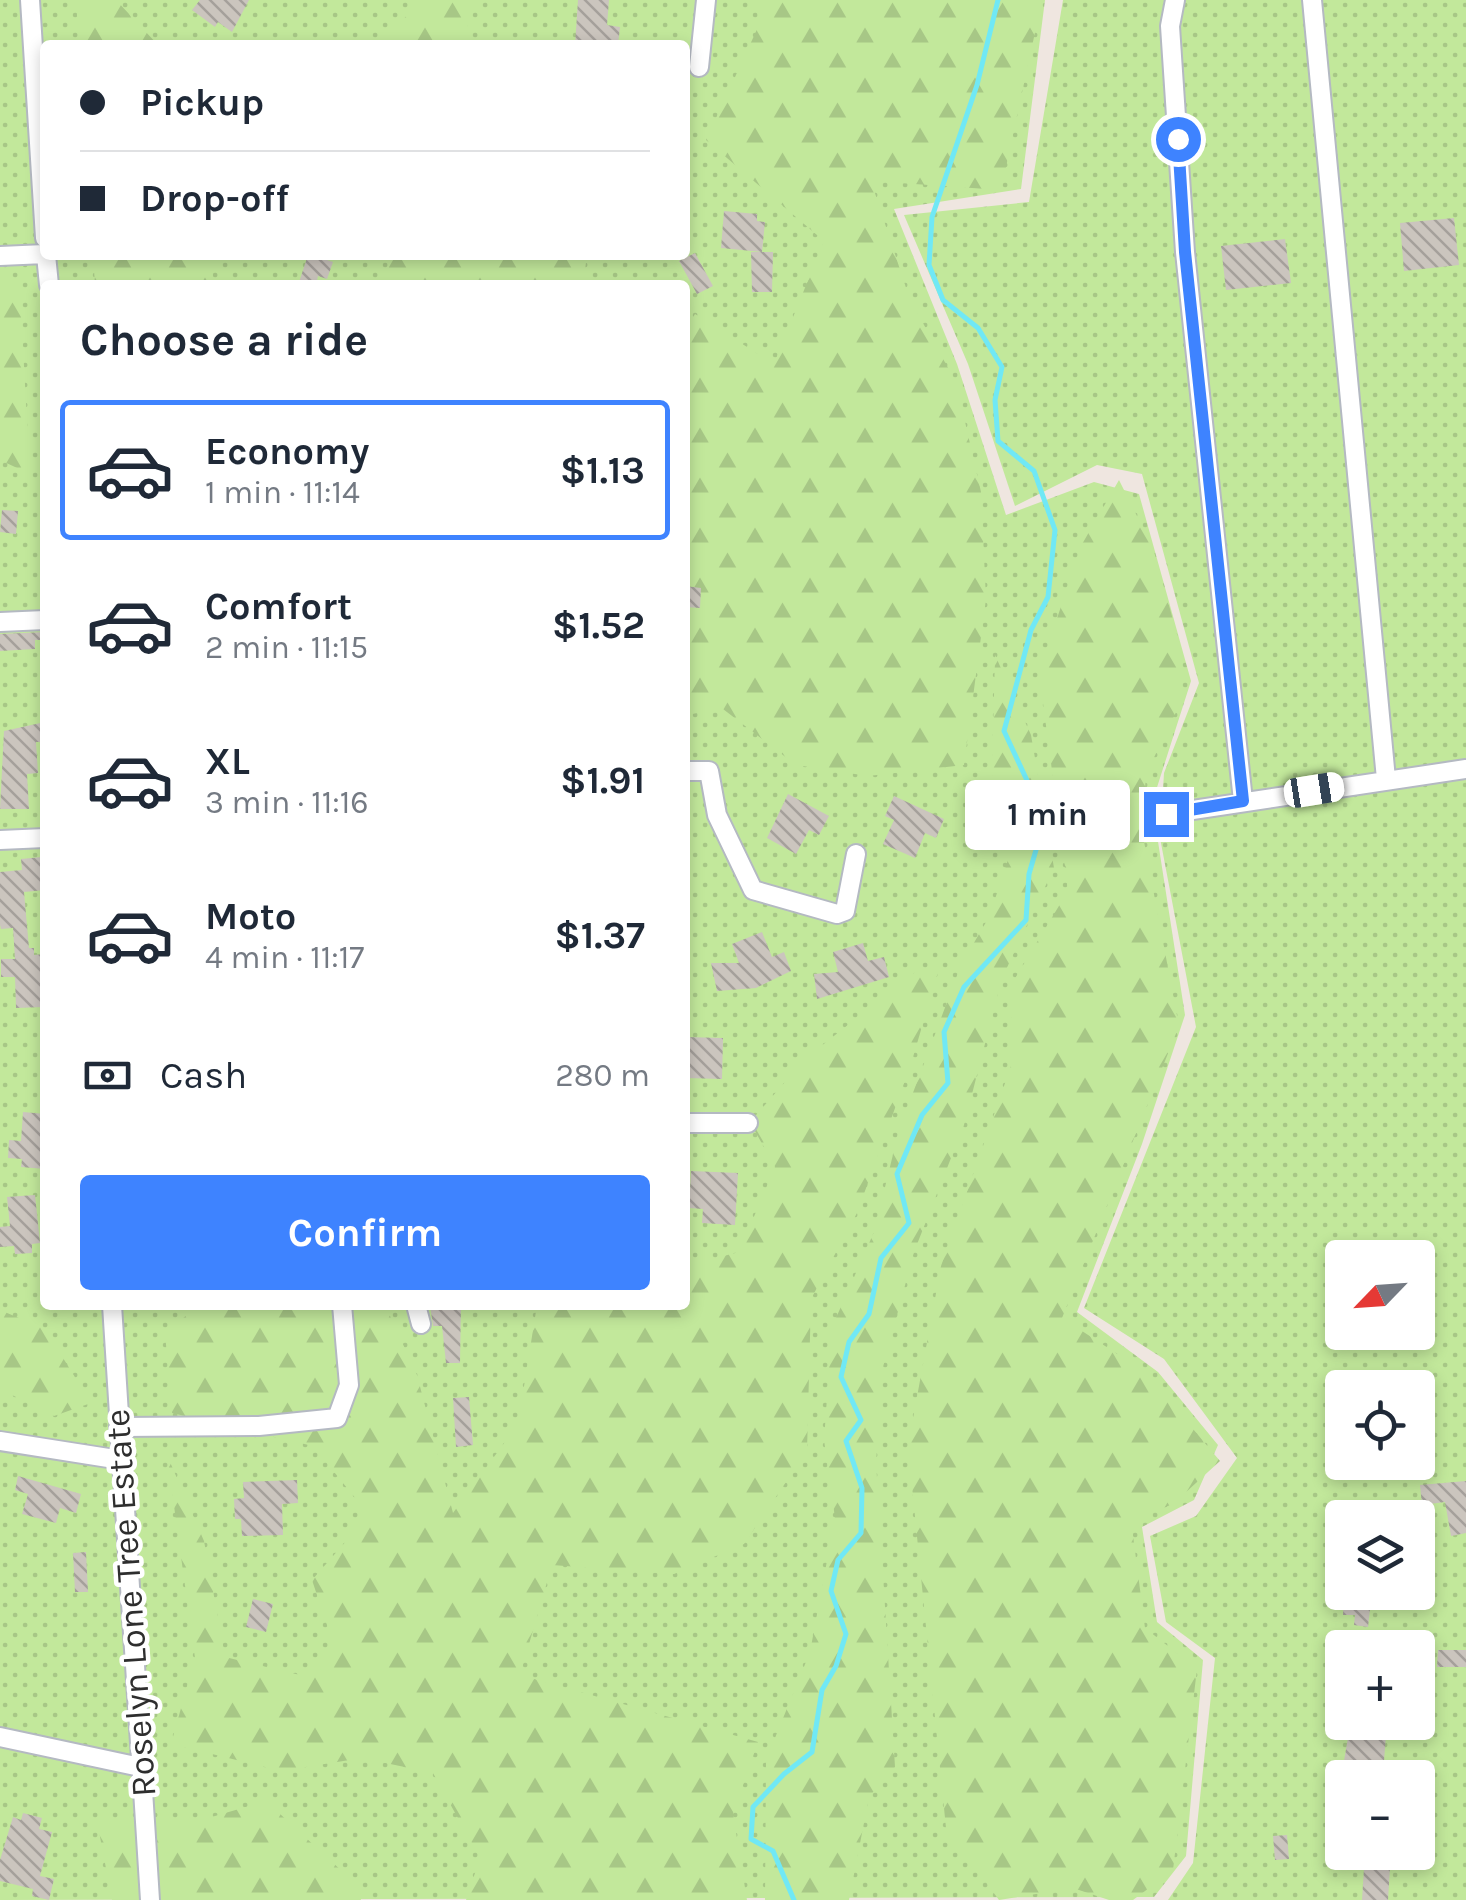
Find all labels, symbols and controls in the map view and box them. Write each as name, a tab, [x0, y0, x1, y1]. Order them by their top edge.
text: Pickup	[140, 80, 264, 125]
route start	[1156, 117, 1201, 162]
text: Drop-off	[140, 176, 289, 221]
text: Choose a ride	[80, 314, 368, 366]
icon: car	[85, 425, 175, 515]
text: Economy	[205, 429, 369, 474]
text: $1.13	[560, 448, 645, 493]
text: 1 min · 11:14	[205, 474, 360, 511]
icon: car	[85, 580, 175, 670]
text: Comfort	[205, 584, 352, 629]
text: $1.52	[552, 603, 645, 648]
text: 2 min · 11:15	[205, 629, 368, 666]
icon: car	[85, 735, 175, 825]
text: XL	[205, 739, 250, 784]
text: $1.91	[560, 758, 645, 803]
car	[1282, 770, 1346, 810]
callout: 1 min	[966, 779, 1131, 849]
text: 3 min · 11:16	[205, 784, 369, 821]
route end	[1144, 792, 1189, 837]
text: 1 min	[1007, 796, 1088, 833]
icon: car	[85, 890, 175, 980]
text: Moto	[205, 894, 296, 939]
text: $1.37	[555, 913, 645, 958]
text: 4 min · 11:17	[205, 939, 364, 976]
icon: cash	[80, 1048, 135, 1103]
text: Cash	[160, 1053, 247, 1098]
text: 280 m	[555, 1057, 650, 1094]
button: Confirm	[80, 1175, 650, 1290]
north arrow	[1325, 1240, 1435, 1350]
map controls	[1325, 1240, 1435, 1870]
button: locate	[1325, 1370, 1435, 1480]
street label: Roselyn Lone Tree Estate	[96, 1408, 165, 1798]
button: layers	[1325, 1500, 1435, 1610]
button: +	[1325, 1630, 1435, 1740]
button: −	[1325, 1760, 1435, 1870]

